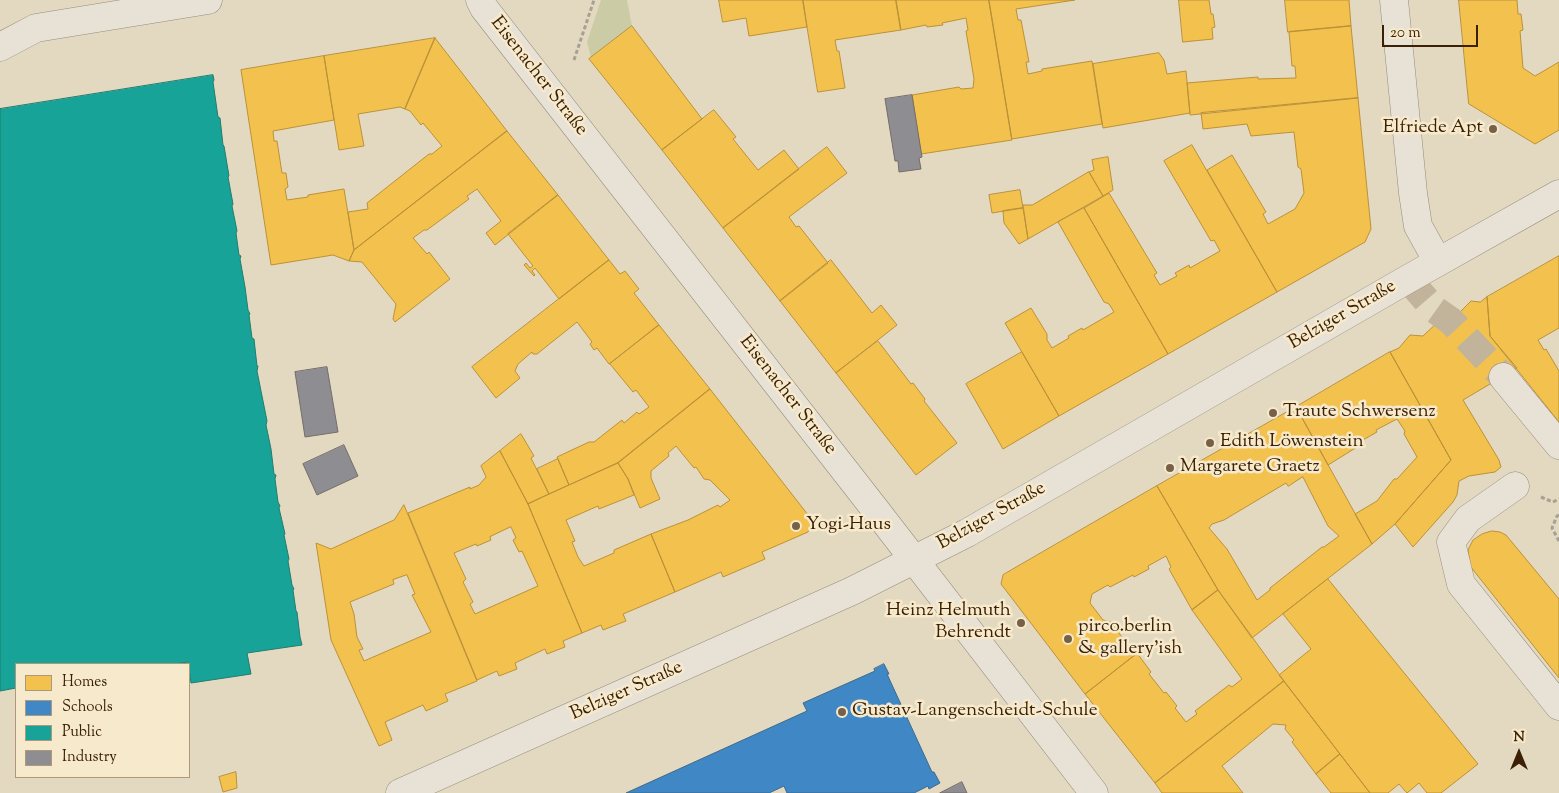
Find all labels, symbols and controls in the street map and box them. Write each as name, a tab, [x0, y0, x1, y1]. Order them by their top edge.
street label: Eisenacher Straße	[484, 13, 592, 141]
scale bar	[1384, 15, 1480, 47]
text: 20 m	[1390, 23, 1421, 44]
place label: Elfriede Apt	[1383, 118, 1483, 140]
marker: Elfriede Apt	[1487, 123, 1499, 135]
street label: Belziger Straße	[1285, 276, 1401, 356]
street label: Eisenacher Straße	[733, 332, 841, 460]
place label: Traute Schwersenz	[1283, 402, 1436, 424]
marker: Traute Schwersenz	[1267, 407, 1279, 419]
place label: Edith Löwenstein	[1220, 432, 1364, 454]
marker: Edith Löwenstein	[1204, 437, 1216, 449]
place label: Margarete Graetz	[1180, 457, 1320, 479]
marker: Margarete Graetz	[1164, 462, 1176, 474]
street label: Belziger Straße	[934, 478, 1050, 556]
place label: Yogi-Haus	[806, 515, 891, 537]
marker: Yogi-Haus	[790, 520, 802, 532]
place label: Heinz Helmuth Behrendt	[886, 601, 1011, 645]
marker: Heinz Helmuth Behrendt	[1015, 617, 1027, 629]
place label: pirco.berlin & gallery'ish	[1078, 617, 1182, 661]
marker: pirco.berlin & gallery'ish	[1062, 633, 1074, 645]
street label: Belziger Straße	[567, 657, 687, 727]
legend	[15, 663, 190, 778]
text: Homes	[62, 672, 107, 693]
text: Schools	[62, 697, 113, 718]
place label: Gustav-Langenscheidt-Schule	[852, 701, 1098, 723]
marker: Gustav-Langenscheidt-Schule	[836, 706, 848, 718]
text: Public	[62, 722, 102, 743]
north arrow	[1494, 728, 1544, 778]
text: N	[1513, 728, 1525, 748]
text: Industry	[62, 747, 117, 768]

